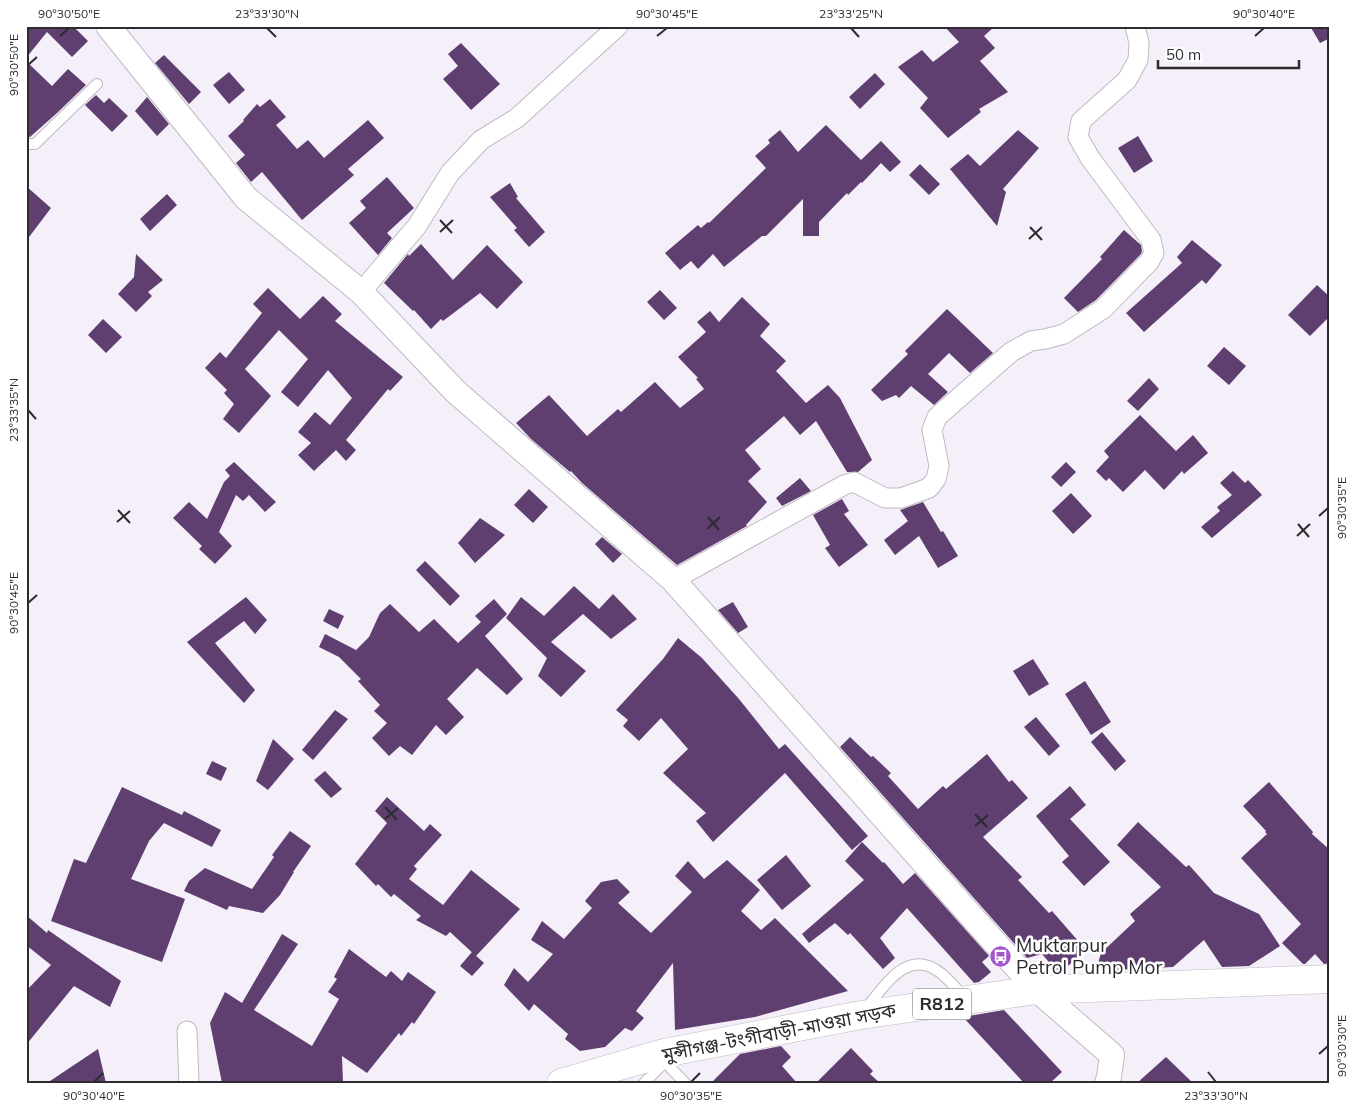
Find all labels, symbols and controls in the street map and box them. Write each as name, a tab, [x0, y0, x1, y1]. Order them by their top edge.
text: 90°30'50"E	[38, 6, 100, 21]
text: 23°33'30"N	[235, 6, 299, 21]
text: 90°30'45"E	[636, 6, 698, 21]
text: 23°33'25"N	[819, 6, 883, 21]
text: 90°30'40"E	[1233, 6, 1295, 21]
text: 90°30'50"E	[6, 34, 21, 96]
scale bar	[1158, 38, 1300, 70]
text: 50 m	[1166, 45, 1201, 64]
text: 23°33'35"N	[6, 378, 21, 442]
text: 90°30'35"E	[1334, 477, 1349, 539]
text: 90°30'45"E	[6, 572, 21, 634]
place label: Muktarpur Petrol Pump Mor	[1016, 933, 1162, 979]
bus stop icon: Muktarpur Petrol Pump Mor	[988, 944, 1012, 968]
road number: R812	[913, 989, 971, 1020]
street label: মুন্সীগঞ্জ-টংগীবাড়ী-মাওয়া সড়ক	[659, 997, 899, 1067]
text: 90°30'30"E	[1334, 1015, 1349, 1077]
text: 90°30'40"E	[63, 1088, 125, 1103]
text: 90°30'35"E	[660, 1088, 722, 1103]
text: 23°33'30"N	[1184, 1088, 1248, 1103]

